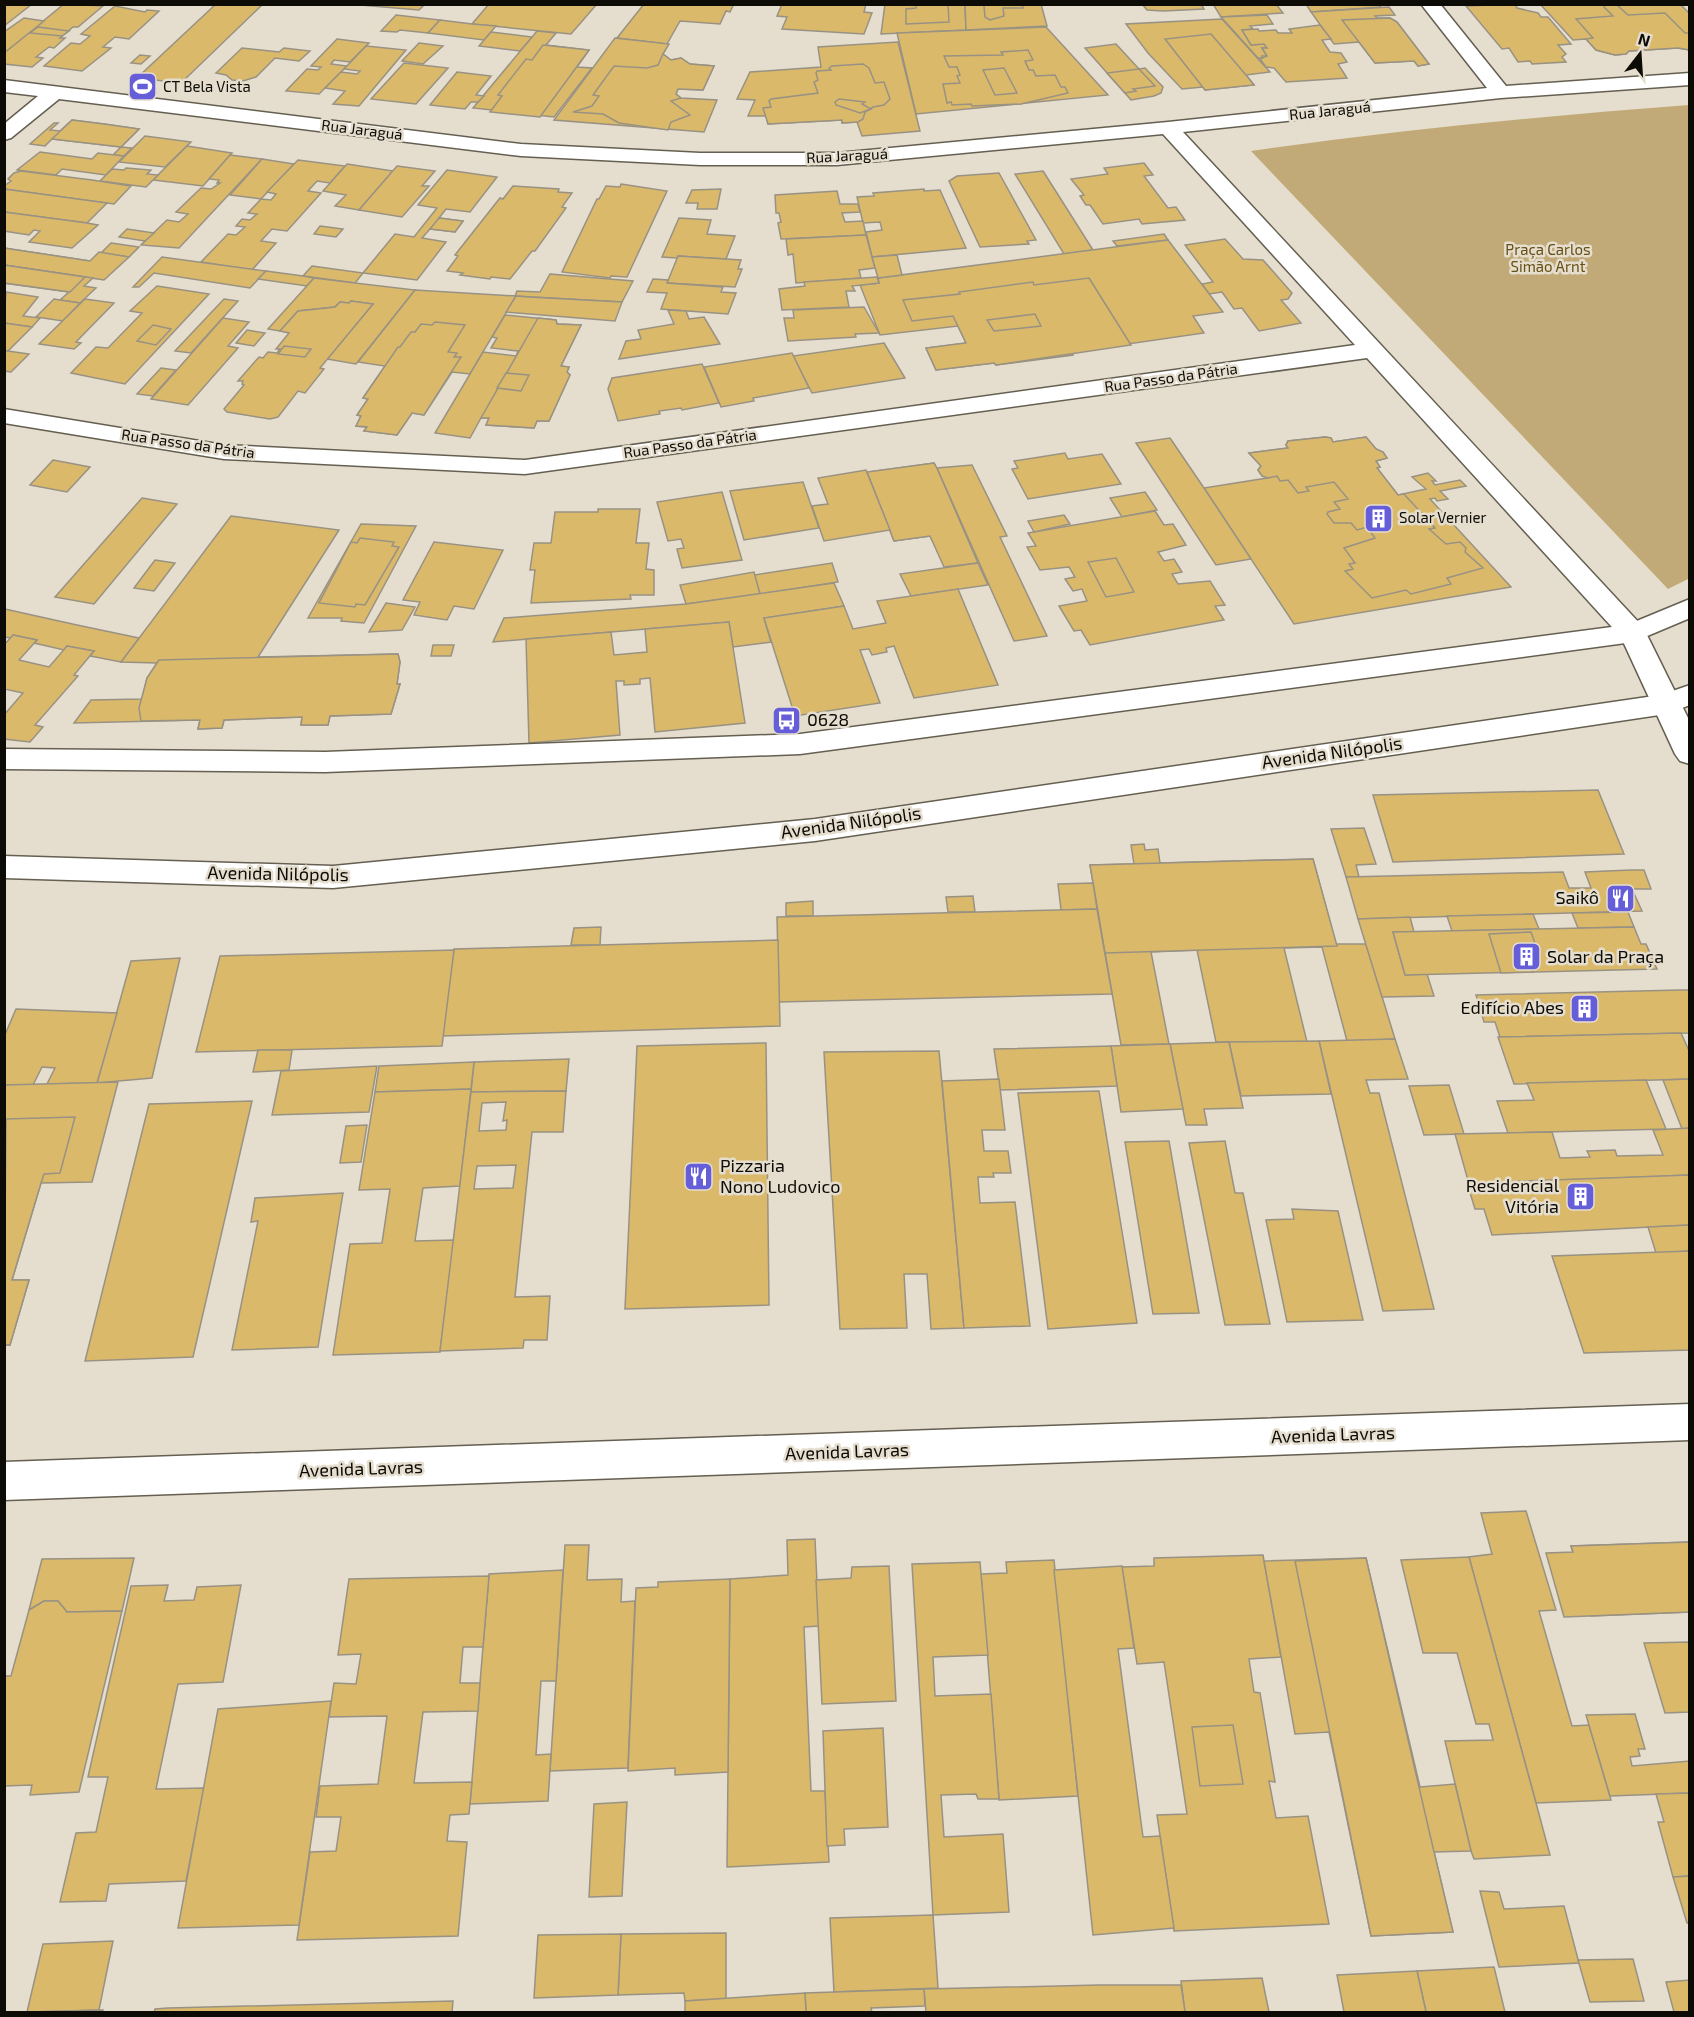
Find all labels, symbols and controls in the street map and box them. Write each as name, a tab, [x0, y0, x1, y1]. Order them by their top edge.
north arrow	[1610, 24, 1670, 84]
text: N	[1636, 28, 1653, 50]
sports icon: CT Bela Vista	[126, 71, 158, 103]
place label: CT Bela Vista	[163, 77, 251, 95]
street label: Rua Jaraguá	[1288, 97, 1372, 123]
street label: Rua Jaraguá	[320, 115, 404, 143]
street label: Rua Jaraguá	[806, 144, 888, 166]
park label: Praça Carlos Simão Arnt	[1505, 240, 1591, 275]
street label: Rua Passo da Pátria	[1103, 359, 1239, 395]
street label: Rua Passo da Pátria	[120, 425, 256, 461]
street label: Rua Passo da Pátria	[622, 425, 758, 461]
building icon: Solar Vernier	[1362, 502, 1394, 534]
place label: Solar Vernier	[1399, 508, 1486, 526]
bus stop icon: 0628	[770, 704, 802, 736]
place label: 0628	[807, 708, 849, 730]
street label: Avenida Nilópolis	[1260, 731, 1403, 773]
street label: Avenida Nilópolis	[779, 801, 922, 843]
street label: Avenida Nilópolis	[207, 861, 349, 885]
restaurant icon: Saikô	[1604, 882, 1636, 914]
place label: Saikô	[1555, 886, 1599, 908]
building icon: Solar da Praça	[1510, 941, 1542, 973]
place label: Solar da Praça	[1547, 945, 1664, 968]
building icon: Edifício Abes	[1569, 992, 1601, 1024]
place label: Edifício Abes	[1460, 996, 1564, 1018]
place label: Pizzaria Nono Ludovico	[720, 1154, 840, 1197]
restaurant icon: Pizzaria Nono Ludovico	[683, 1160, 715, 1192]
place label: Residencial Vitória	[1466, 1174, 1560, 1217]
building icon: Residencial Vitória	[1564, 1180, 1596, 1212]
street label: Avenida Lavras	[1271, 1421, 1395, 1447]
street label: Avenida Lavras	[785, 1438, 909, 1464]
street label: Avenida Lavras	[299, 1455, 423, 1481]

